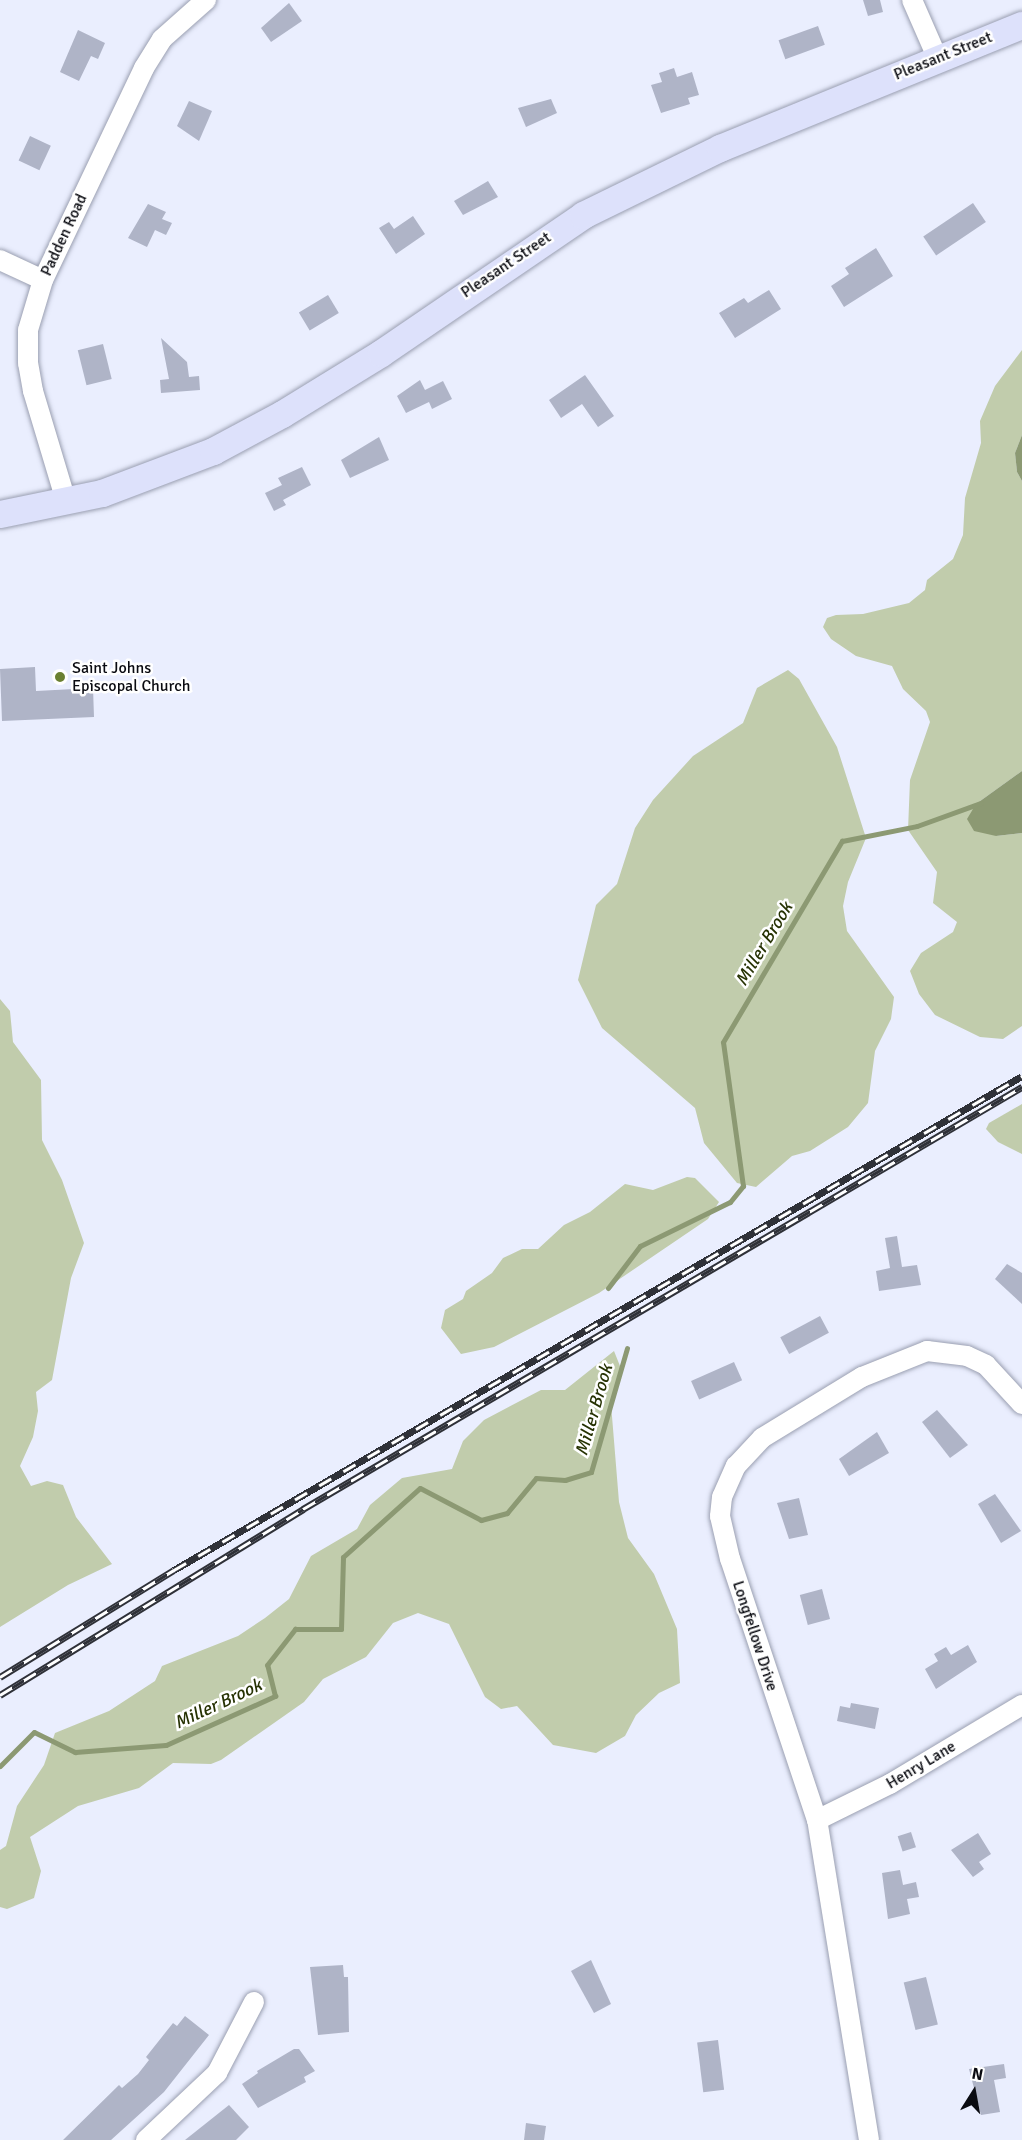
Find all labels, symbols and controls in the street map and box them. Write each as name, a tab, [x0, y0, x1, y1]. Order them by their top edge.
street label: Pleasant Street	[891, 28, 995, 84]
street label: Padden Road	[37, 191, 91, 279]
street label: Pleasant Street	[457, 228, 555, 302]
place label: Saint Johns Episcopal Church	[72, 658, 190, 696]
marker: Saint Johns Episcopal Church	[53, 670, 67, 684]
water label: Miller Brook	[731, 898, 797, 990]
water label: Miller Brook	[571, 1362, 617, 1458]
street label: Longfellow Drive	[728, 1578, 782, 1694]
water label: Miller Brook	[171, 1674, 265, 1734]
street label: Henry Lane	[883, 1737, 959, 1793]
north arrow	[944, 2062, 1004, 2122]
text: N	[970, 2063, 985, 2085]

